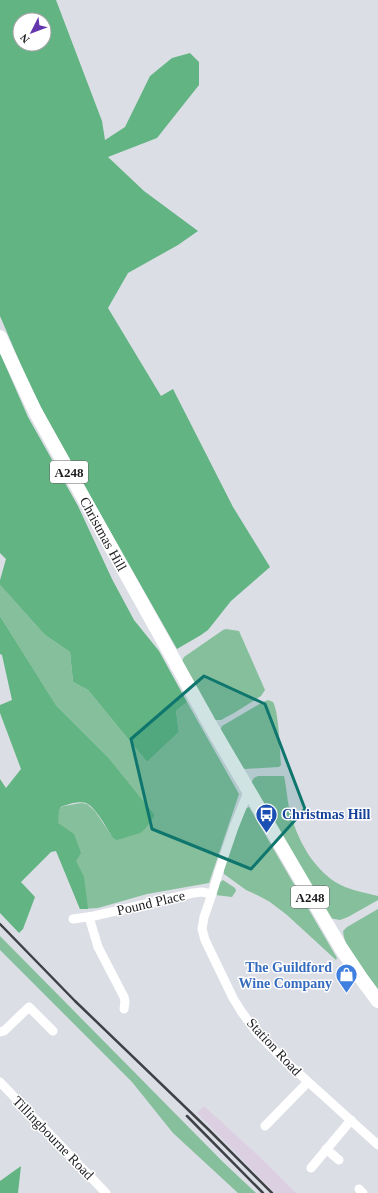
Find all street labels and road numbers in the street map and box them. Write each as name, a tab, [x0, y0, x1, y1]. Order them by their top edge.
road number: A248	[50, 461, 88, 483]
street label: Christmas Hill	[77, 494, 130, 574]
road number: A248	[291, 886, 329, 908]
street label: Pound Place	[115, 888, 187, 918]
street label: Station Road	[244, 1015, 304, 1079]
street label: Tillingbourne Road	[10, 1093, 96, 1183]

